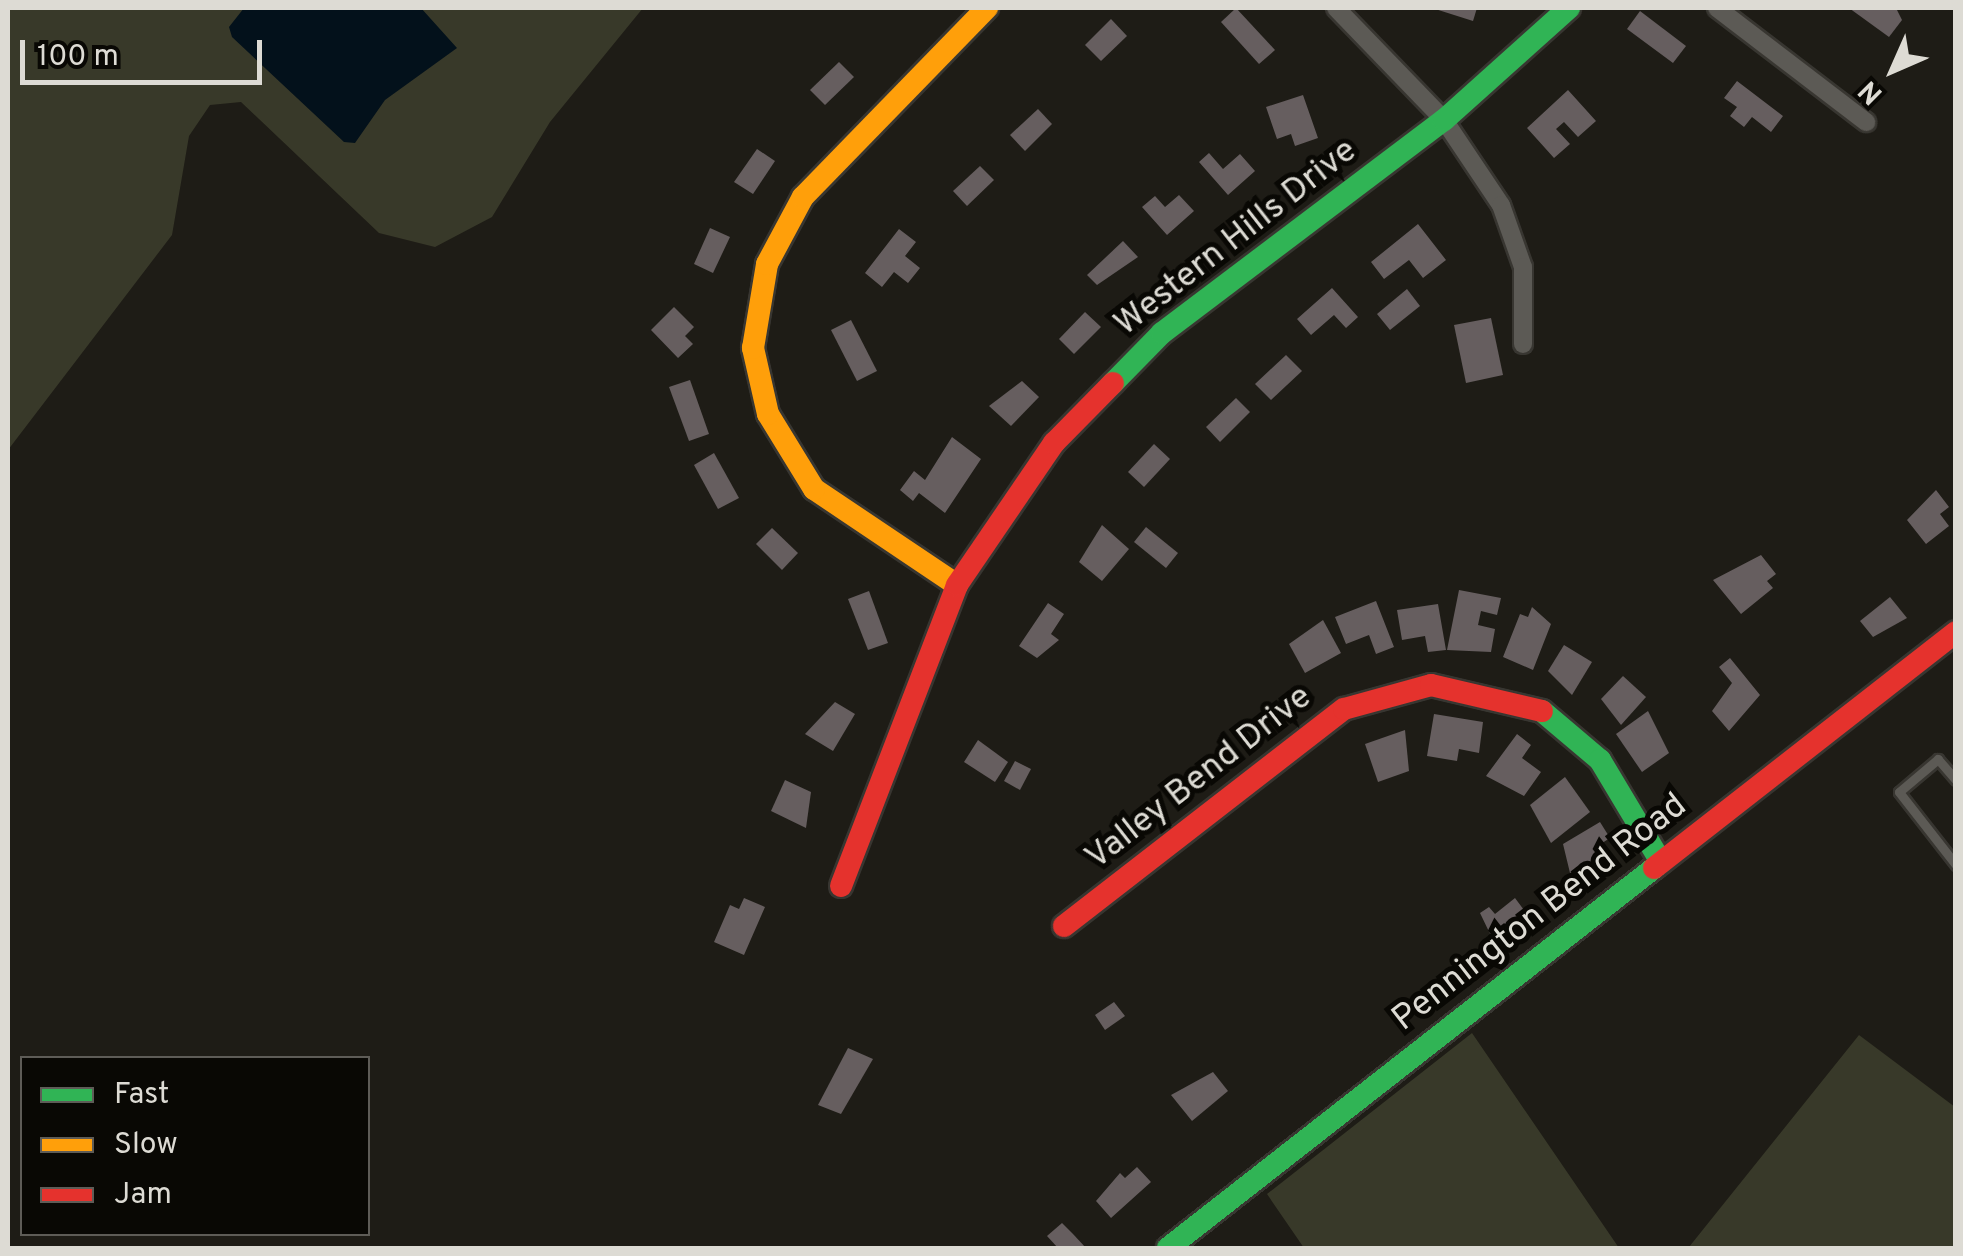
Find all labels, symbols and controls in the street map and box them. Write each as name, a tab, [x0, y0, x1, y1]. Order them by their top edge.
scale bar	[25, 20, 268, 82]
north arrow	[1843, 20, 1943, 120]
text: 100 m	[37, 39, 119, 76]
text: N	[1852, 71, 1892, 111]
street label: Western Hills Drive	[1106, 130, 1366, 346]
street label: Valley Bend Drive	[1078, 677, 1320, 879]
street label: Pennington Bend Road	[1385, 785, 1695, 1041]
legend	[20, 1056, 370, 1236]
text: Fast	[114, 1077, 169, 1114]
text: Slow	[114, 1127, 178, 1164]
text: Jam	[114, 1177, 172, 1214]

